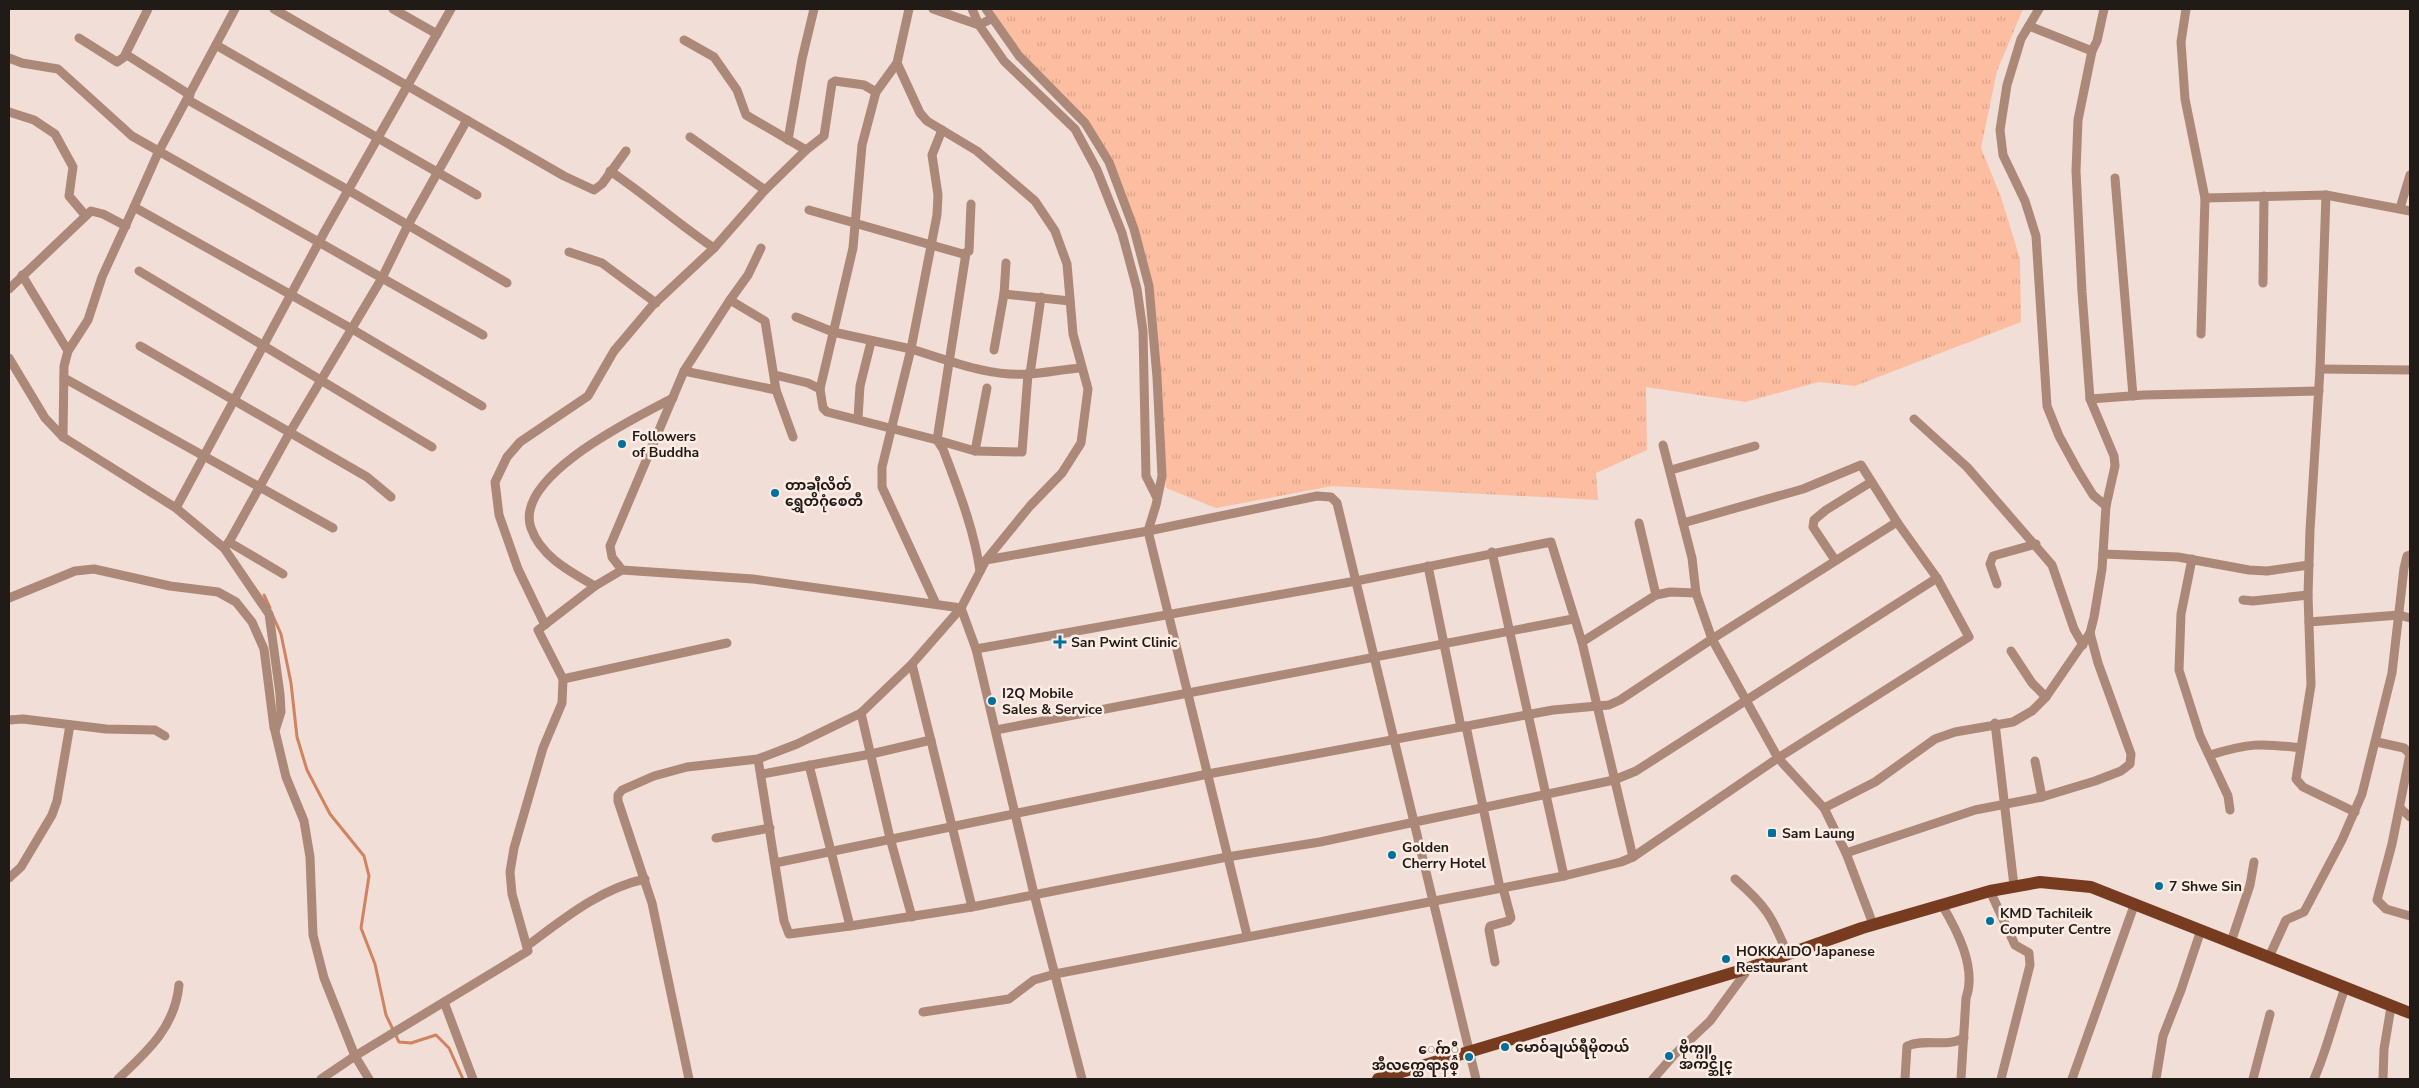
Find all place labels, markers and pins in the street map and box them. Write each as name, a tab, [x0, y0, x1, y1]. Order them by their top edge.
place label: Followers of Buddha	[632, 427, 699, 462]
marker: Followers of Buddha	[616, 438, 628, 450]
place label: တာချီလိတ် ရွှေတိဂုံစေတီ	[785, 475, 863, 513]
marker: တာချီလိတ် ရွှေတိဂုံစေတီ	[769, 487, 781, 499]
place label: San Pwint Clinic	[1071, 633, 1178, 652]
marker: San Pwint Clinic	[1053, 635, 1067, 649]
place label: I2Q Mobile Sales & Service	[1002, 684, 1103, 719]
marker: I2Q Mobile Sales & Service	[986, 695, 998, 707]
place label: Sam Laung	[1782, 824, 1855, 843]
marker: Sam Laung	[1766, 827, 1778, 839]
place label: Golden Cherry Hotel	[1402, 838, 1487, 873]
marker: Golden Cherry Hotel	[1386, 849, 1398, 861]
place label: 7 Shwe Sin	[2169, 877, 2242, 896]
marker: 7 Shwe Sin	[2153, 880, 2165, 892]
place label: KMD Tachileik Computer Centre	[2000, 904, 2112, 939]
marker: KMD Tachileik Computer Centre	[1984, 915, 1996, 927]
place label: HOKKAIDO Japanese Restaurant	[1736, 942, 1875, 977]
marker: HOKKAIDO Japanese Restaurant	[1720, 953, 1732, 965]
place label: မောဝ်ချယ်ရီမိုတယ်	[1515, 1037, 1629, 1059]
place label: ဗိုက္ပူ အကင္ဆိုင္	[1679, 1038, 1733, 1076]
place label: ေဂ်ာ္နီ အီလက္ထေရာနစ္	[1372, 1039, 1459, 1077]
marker: မောဝ်ချယ်ရီမိုတယ်	[1499, 1041, 1511, 1053]
marker: ဗိုက္ပူ အကင္ဆိုင္	[1663, 1050, 1675, 1062]
marker: ေဂ်ာ္နီ အီလက္ထေရာနစ္	[1463, 1051, 1475, 1063]

